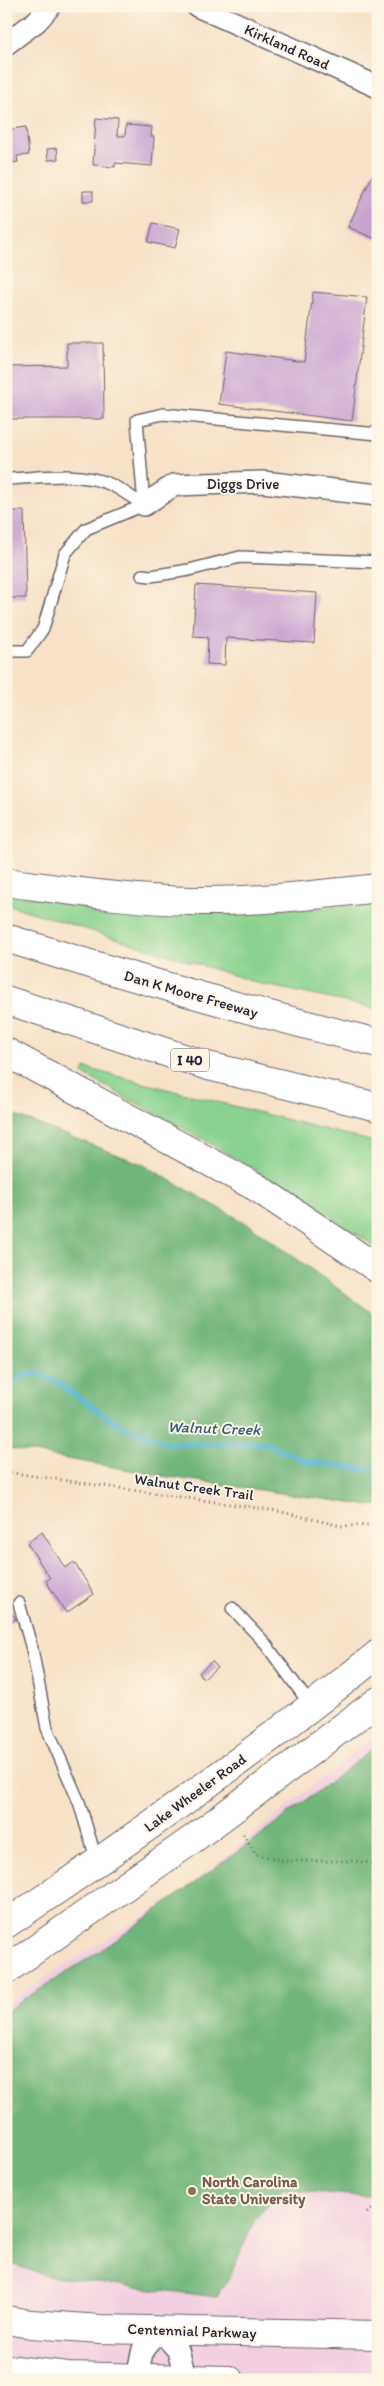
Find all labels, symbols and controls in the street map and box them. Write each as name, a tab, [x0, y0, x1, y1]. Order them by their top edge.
street label: Kirkland Road	[242, 20, 332, 74]
street label: Diggs Drive	[207, 475, 279, 493]
street label: Dan K Moore Freeway	[122, 966, 260, 1022]
road number: I 40	[171, 1048, 209, 1072]
water label: Walnut Creek	[167, 1417, 262, 1439]
street label: Walnut Creek Trail	[133, 1470, 256, 1504]
street label: Lake Wheeler Road	[140, 1750, 250, 1836]
place label: North Carolina State University	[202, 2173, 306, 2209]
marker: North Carolina State University	[186, 2185, 198, 2197]
street label: Centennial Parkway	[127, 2320, 257, 2342]

